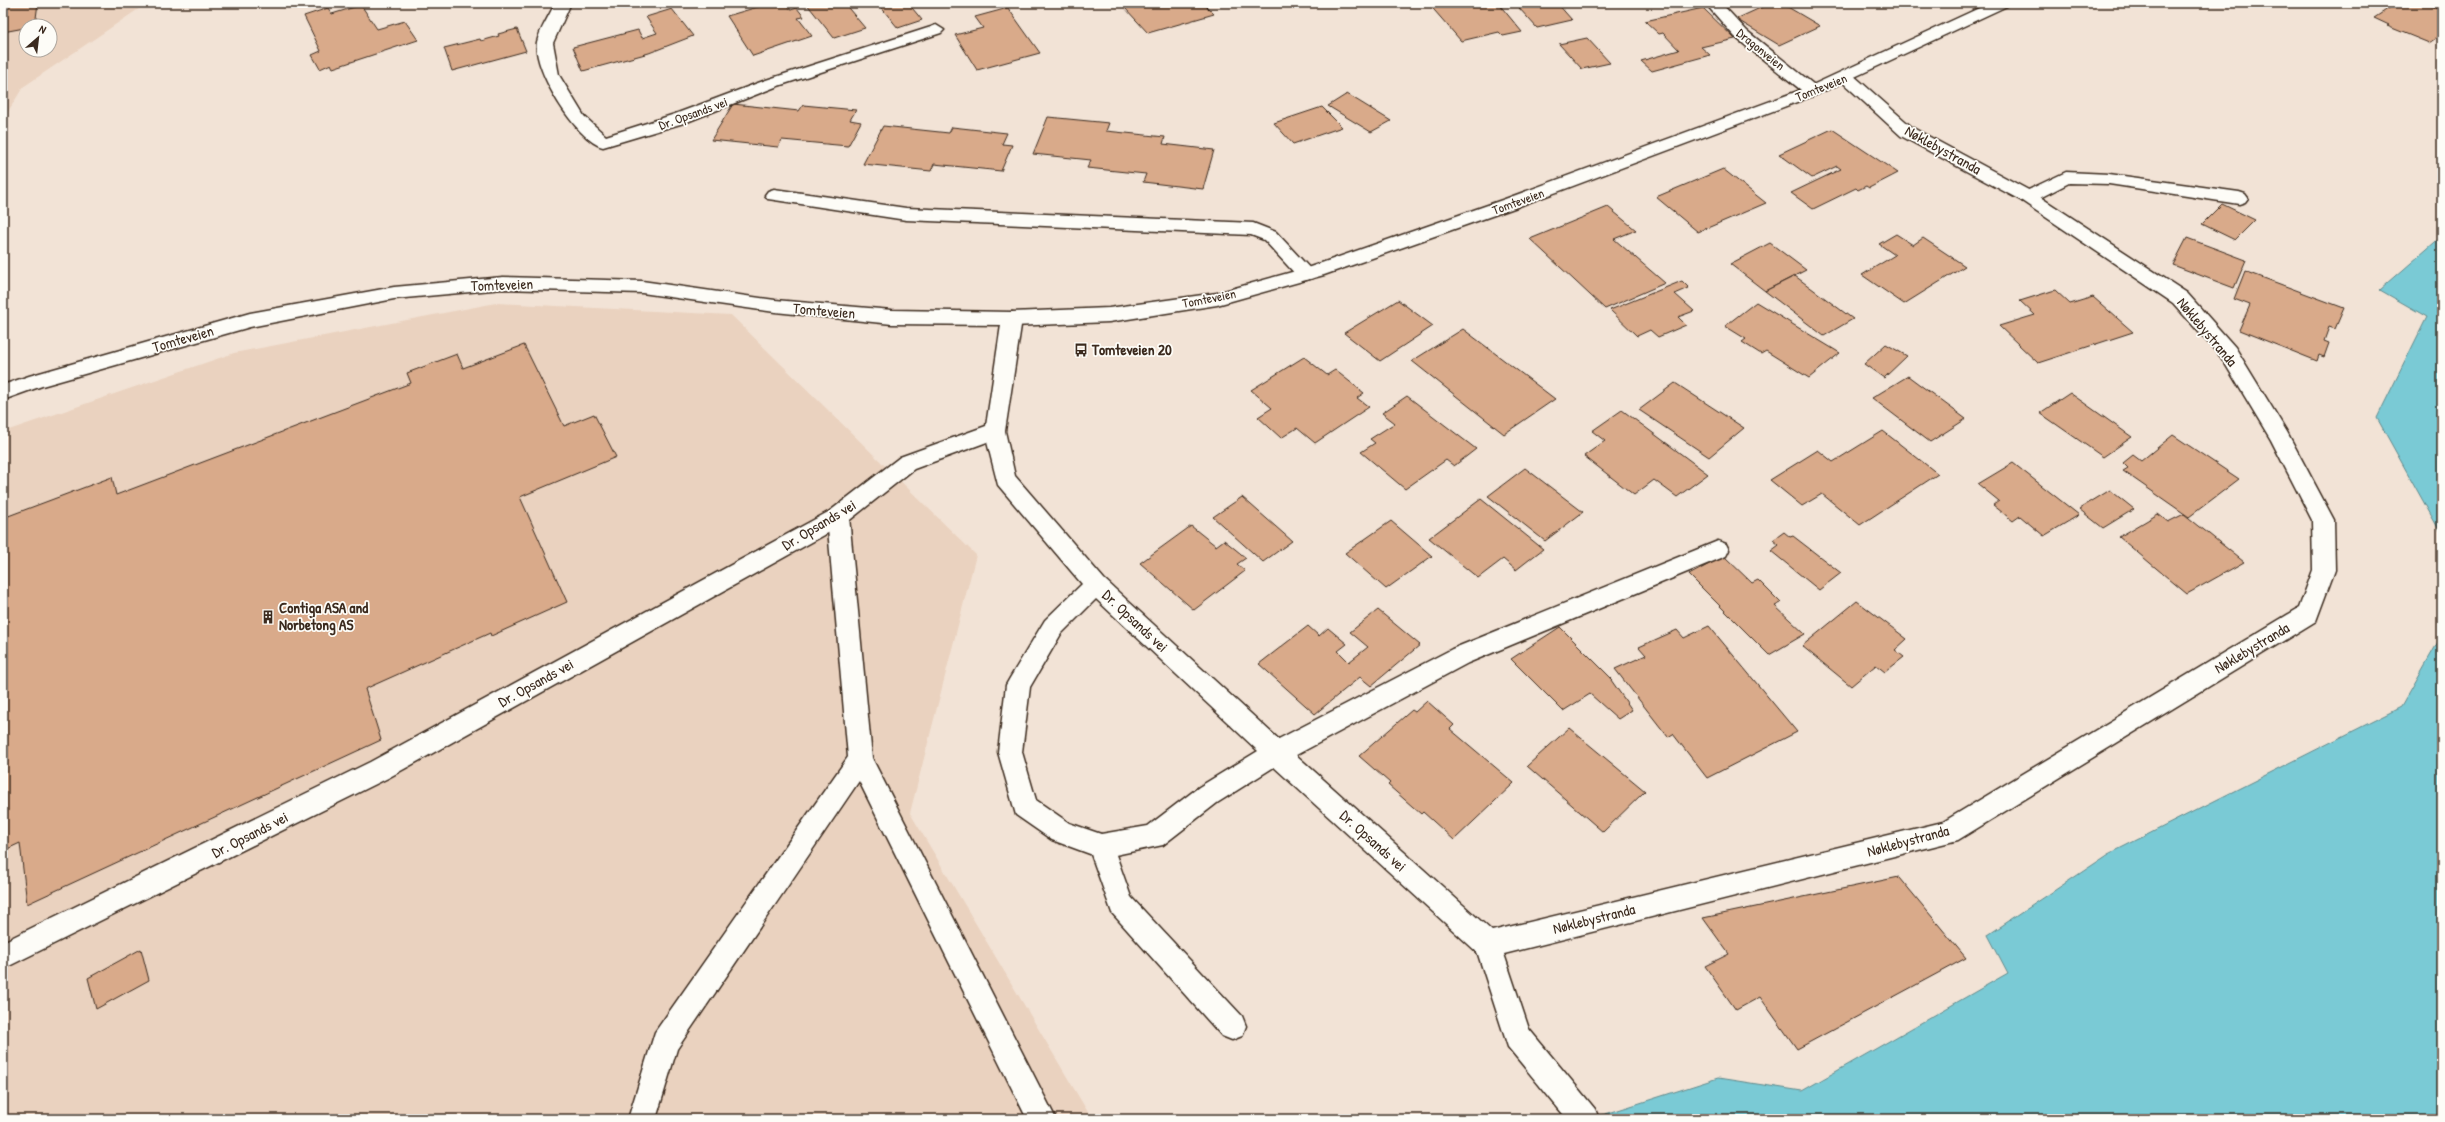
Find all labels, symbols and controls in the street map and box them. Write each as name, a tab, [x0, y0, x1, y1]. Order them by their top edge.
north arrow	[18, 18, 58, 58]
text: N	[37, 22, 49, 37]
street label: Dragonveien	[1733, 24, 1789, 74]
street label: Tomteveien	[1793, 68, 1850, 105]
street label: Dr. Opsands vei	[656, 92, 730, 134]
street label: Nøklebystranda	[1901, 120, 1985, 179]
street label: Tomteveien	[1489, 183, 1547, 219]
street label: Tomteveien	[470, 273, 534, 296]
street label: Tomteveien	[1181, 284, 1237, 312]
street label: Nøklebystranda	[2172, 293, 2243, 371]
street label: Tomteveien	[792, 297, 856, 324]
street label: Tomteveien	[150, 320, 216, 357]
place label: Tomteveien 20	[1091, 339, 1172, 360]
bus stop icon: Tomteveien 20	[1073, 342, 1089, 358]
street label: Dr. Opsands vei	[778, 494, 860, 555]
street label: Dr. Opsands vei	[1098, 585, 1173, 657]
place label: Contiga ASA and Norbetong AS	[279, 597, 368, 636]
building icon: Contiga ASA and Norbetong AS	[260, 609, 276, 625]
street label: Nøklebystranda	[2210, 617, 2293, 678]
street label: Dr. Opsands vei	[494, 653, 577, 712]
street label: Dr. Opsands vei	[1335, 805, 1411, 876]
street label: Dr. Opsands vei	[208, 806, 292, 863]
street label: Nøklebystranda	[1865, 819, 1951, 862]
street label: Nøklebystranda	[1551, 898, 1637, 939]

